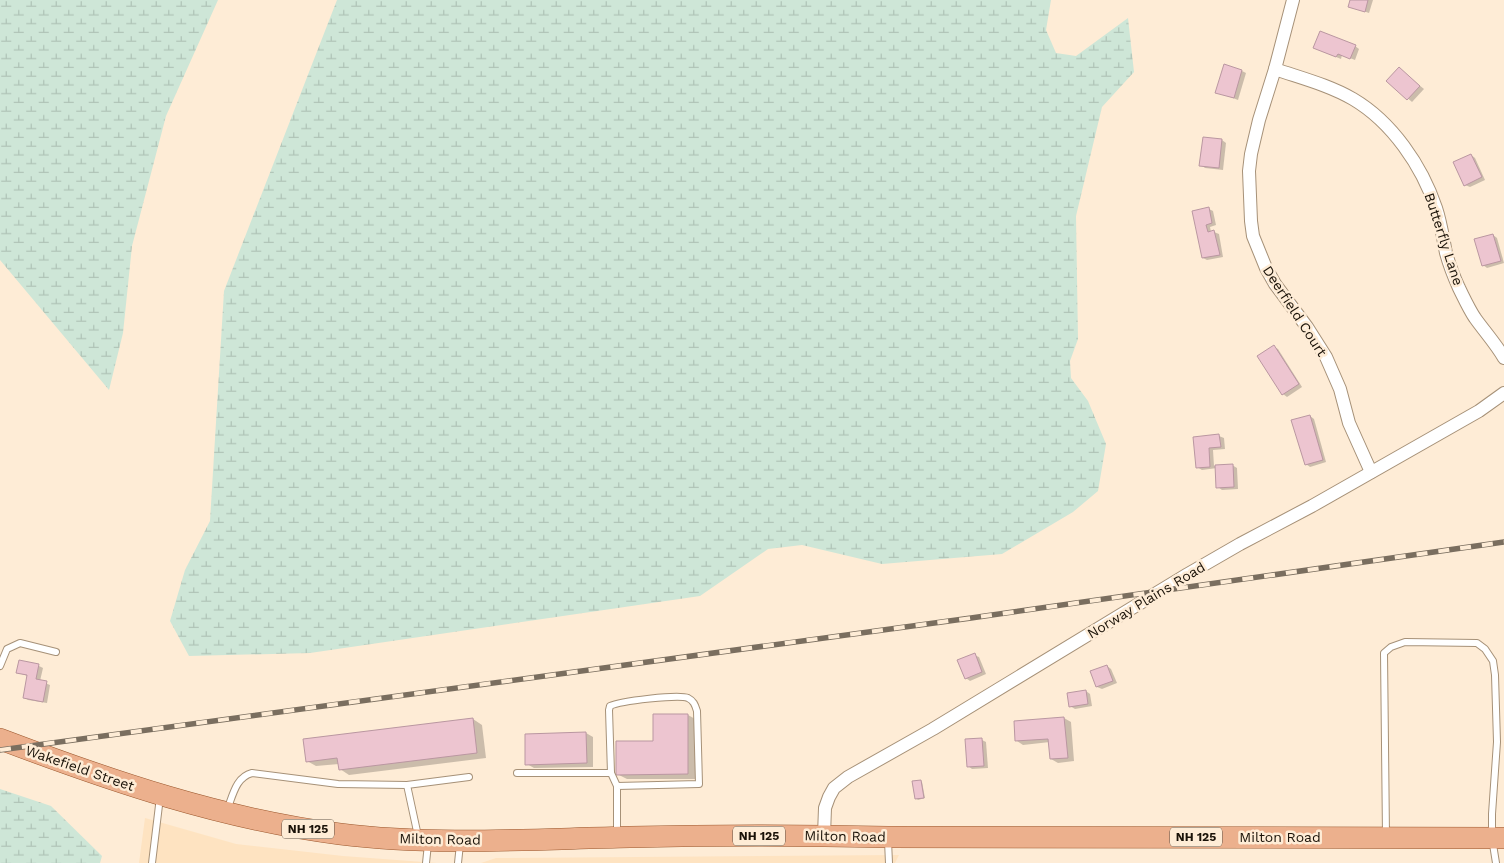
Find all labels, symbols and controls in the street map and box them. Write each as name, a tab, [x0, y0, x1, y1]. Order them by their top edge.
street label: Butterfly Lane	[1421, 191, 1467, 287]
street label: Deerfield Court	[1260, 263, 1330, 359]
street label: Norway Plains Road	[1084, 559, 1208, 641]
street label: Wakefield Street	[24, 742, 137, 794]
road number: NH 125	[282, 820, 334, 839]
road number: NH 125	[733, 826, 785, 846]
street label: Milton Road	[804, 827, 886, 845]
road number: NH 125	[1170, 828, 1222, 846]
street label: Milton Road	[1239, 829, 1321, 845]
street label: Milton Road	[399, 830, 481, 848]

